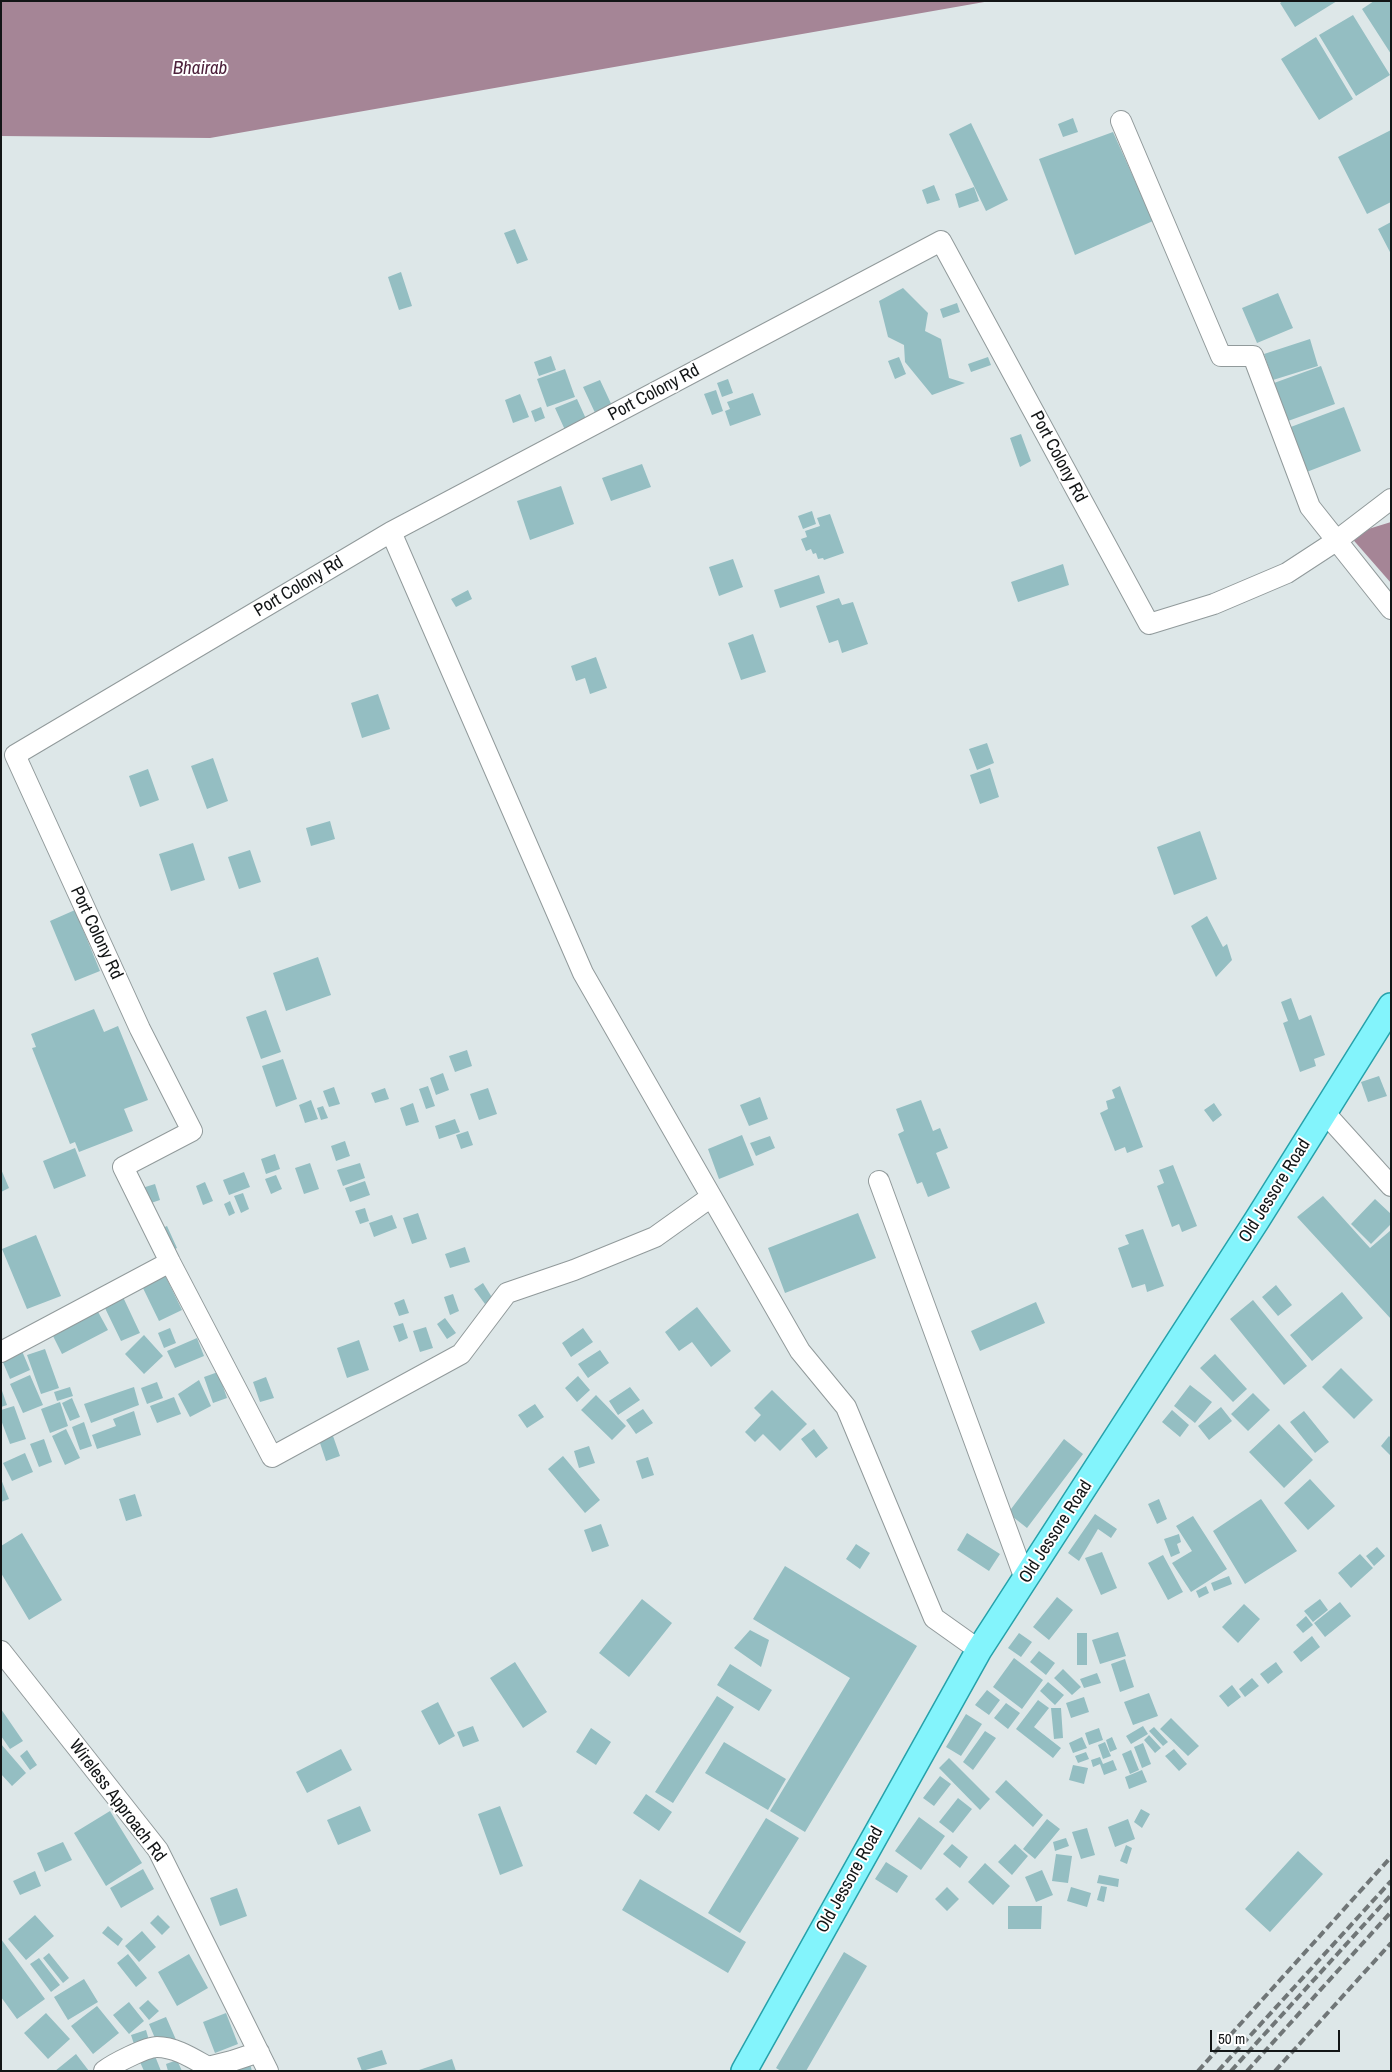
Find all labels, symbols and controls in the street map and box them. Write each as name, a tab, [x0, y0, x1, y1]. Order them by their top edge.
water label: Bhairab	[173, 58, 227, 80]
street label: Port Colony Rd	[605, 360, 703, 426]
street label: Port Colony Rd	[1025, 408, 1091, 506]
street label: Port Colony Rd	[251, 552, 347, 622]
street label: Port Colony Rd	[65, 883, 127, 983]
street label: Old Jessore Road	[1235, 1135, 1315, 1247]
street label: Old Jessore Road	[1015, 1477, 1097, 1587]
street label: Wireless Approach Rd	[64, 1736, 170, 1866]
street label: Old Jessore Road	[812, 1823, 888, 1937]
scale bar	[1212, 2020, 1342, 2052]
text: 50 m	[1218, 2028, 1245, 2049]

